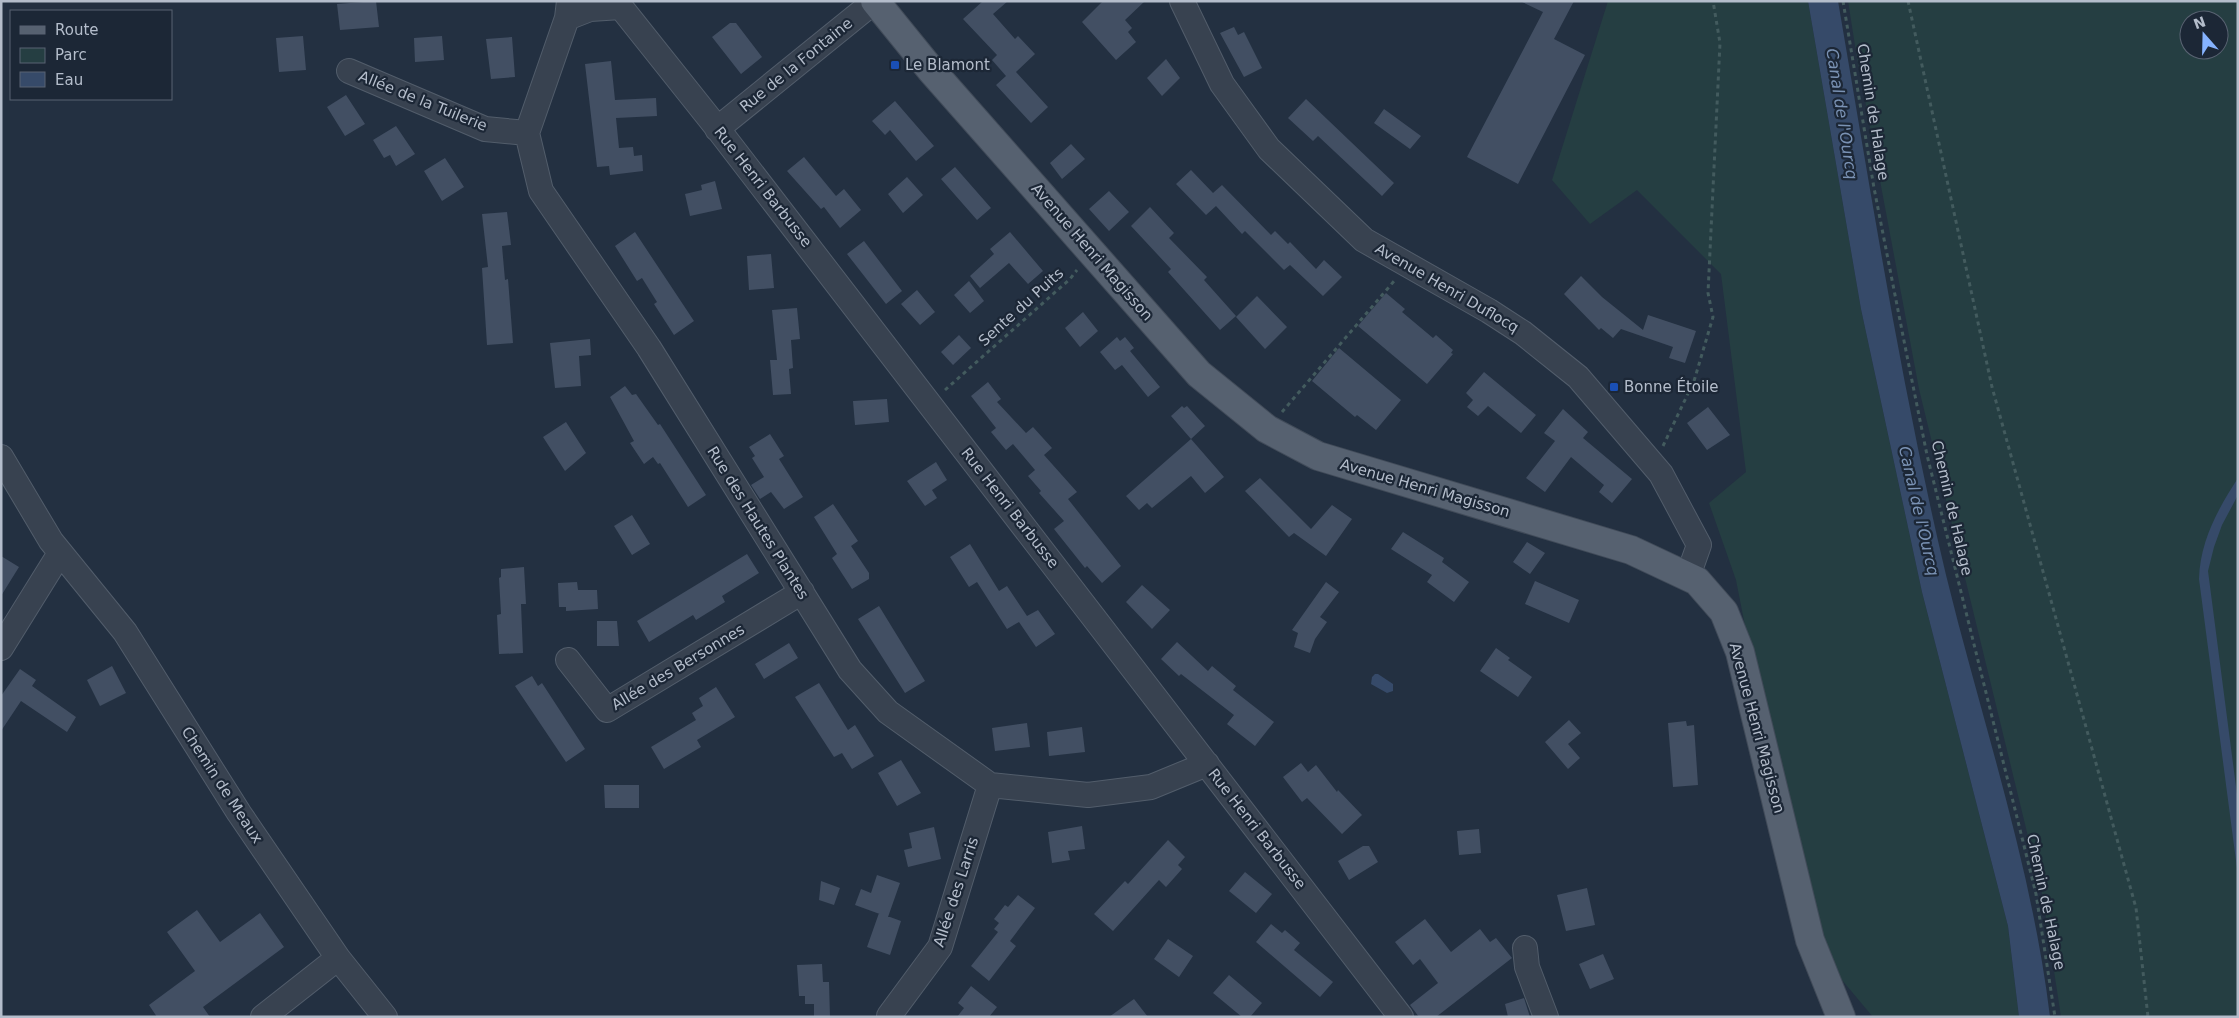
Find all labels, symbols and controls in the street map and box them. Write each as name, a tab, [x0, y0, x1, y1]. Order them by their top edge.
legend	[10, 10, 172, 100]
north arrow	[2179, 10, 2229, 60]
text: N	[2191, 13, 2208, 32]
street label: Rue de la Fontaine	[736, 14, 856, 116]
text: Route	[55, 21, 99, 39]
street label: Chemin de Halage	[1853, 42, 1893, 182]
text: Parc	[55, 46, 87, 64]
water label: Canal de l'Ourcq	[1822, 47, 1862, 181]
place label: Le Blamont	[905, 56, 990, 74]
marker: Le Blamont	[889, 59, 901, 71]
street label: Allée de la Tuilerie	[356, 67, 490, 135]
text: Eau	[55, 71, 83, 89]
street label: Rue Henri Barbusse	[710, 123, 816, 251]
street label: Avenue Henri Magisson	[1028, 180, 1156, 324]
street label: Avenue Henri Duflocq	[1372, 239, 1522, 337]
street label: Sente du Puits	[975, 264, 1067, 350]
place label: Bonne Étoile	[1624, 377, 1719, 396]
marker: Bonne Étoile	[1608, 381, 1620, 393]
street label: Chemin de Halage	[1928, 439, 1976, 577]
street label: Rue des Hautes Plantes	[703, 443, 813, 603]
street label: Rue Henri Barbusse	[957, 444, 1063, 572]
water label: Canal de l'Ourcq	[1895, 444, 1943, 578]
street label: Avenue Henri Magisson	[1338, 455, 1512, 521]
street label: Allée des Bersonnes	[608, 620, 748, 714]
street label: Avenue Henri Magisson	[1726, 641, 1788, 815]
street label: Chemin de Meaux	[178, 723, 267, 847]
street label: Rue Henri Barbusse	[1204, 765, 1310, 893]
street label: Chemin de Halage	[2023, 832, 2069, 972]
street label: Allée des Larris	[930, 834, 982, 949]

